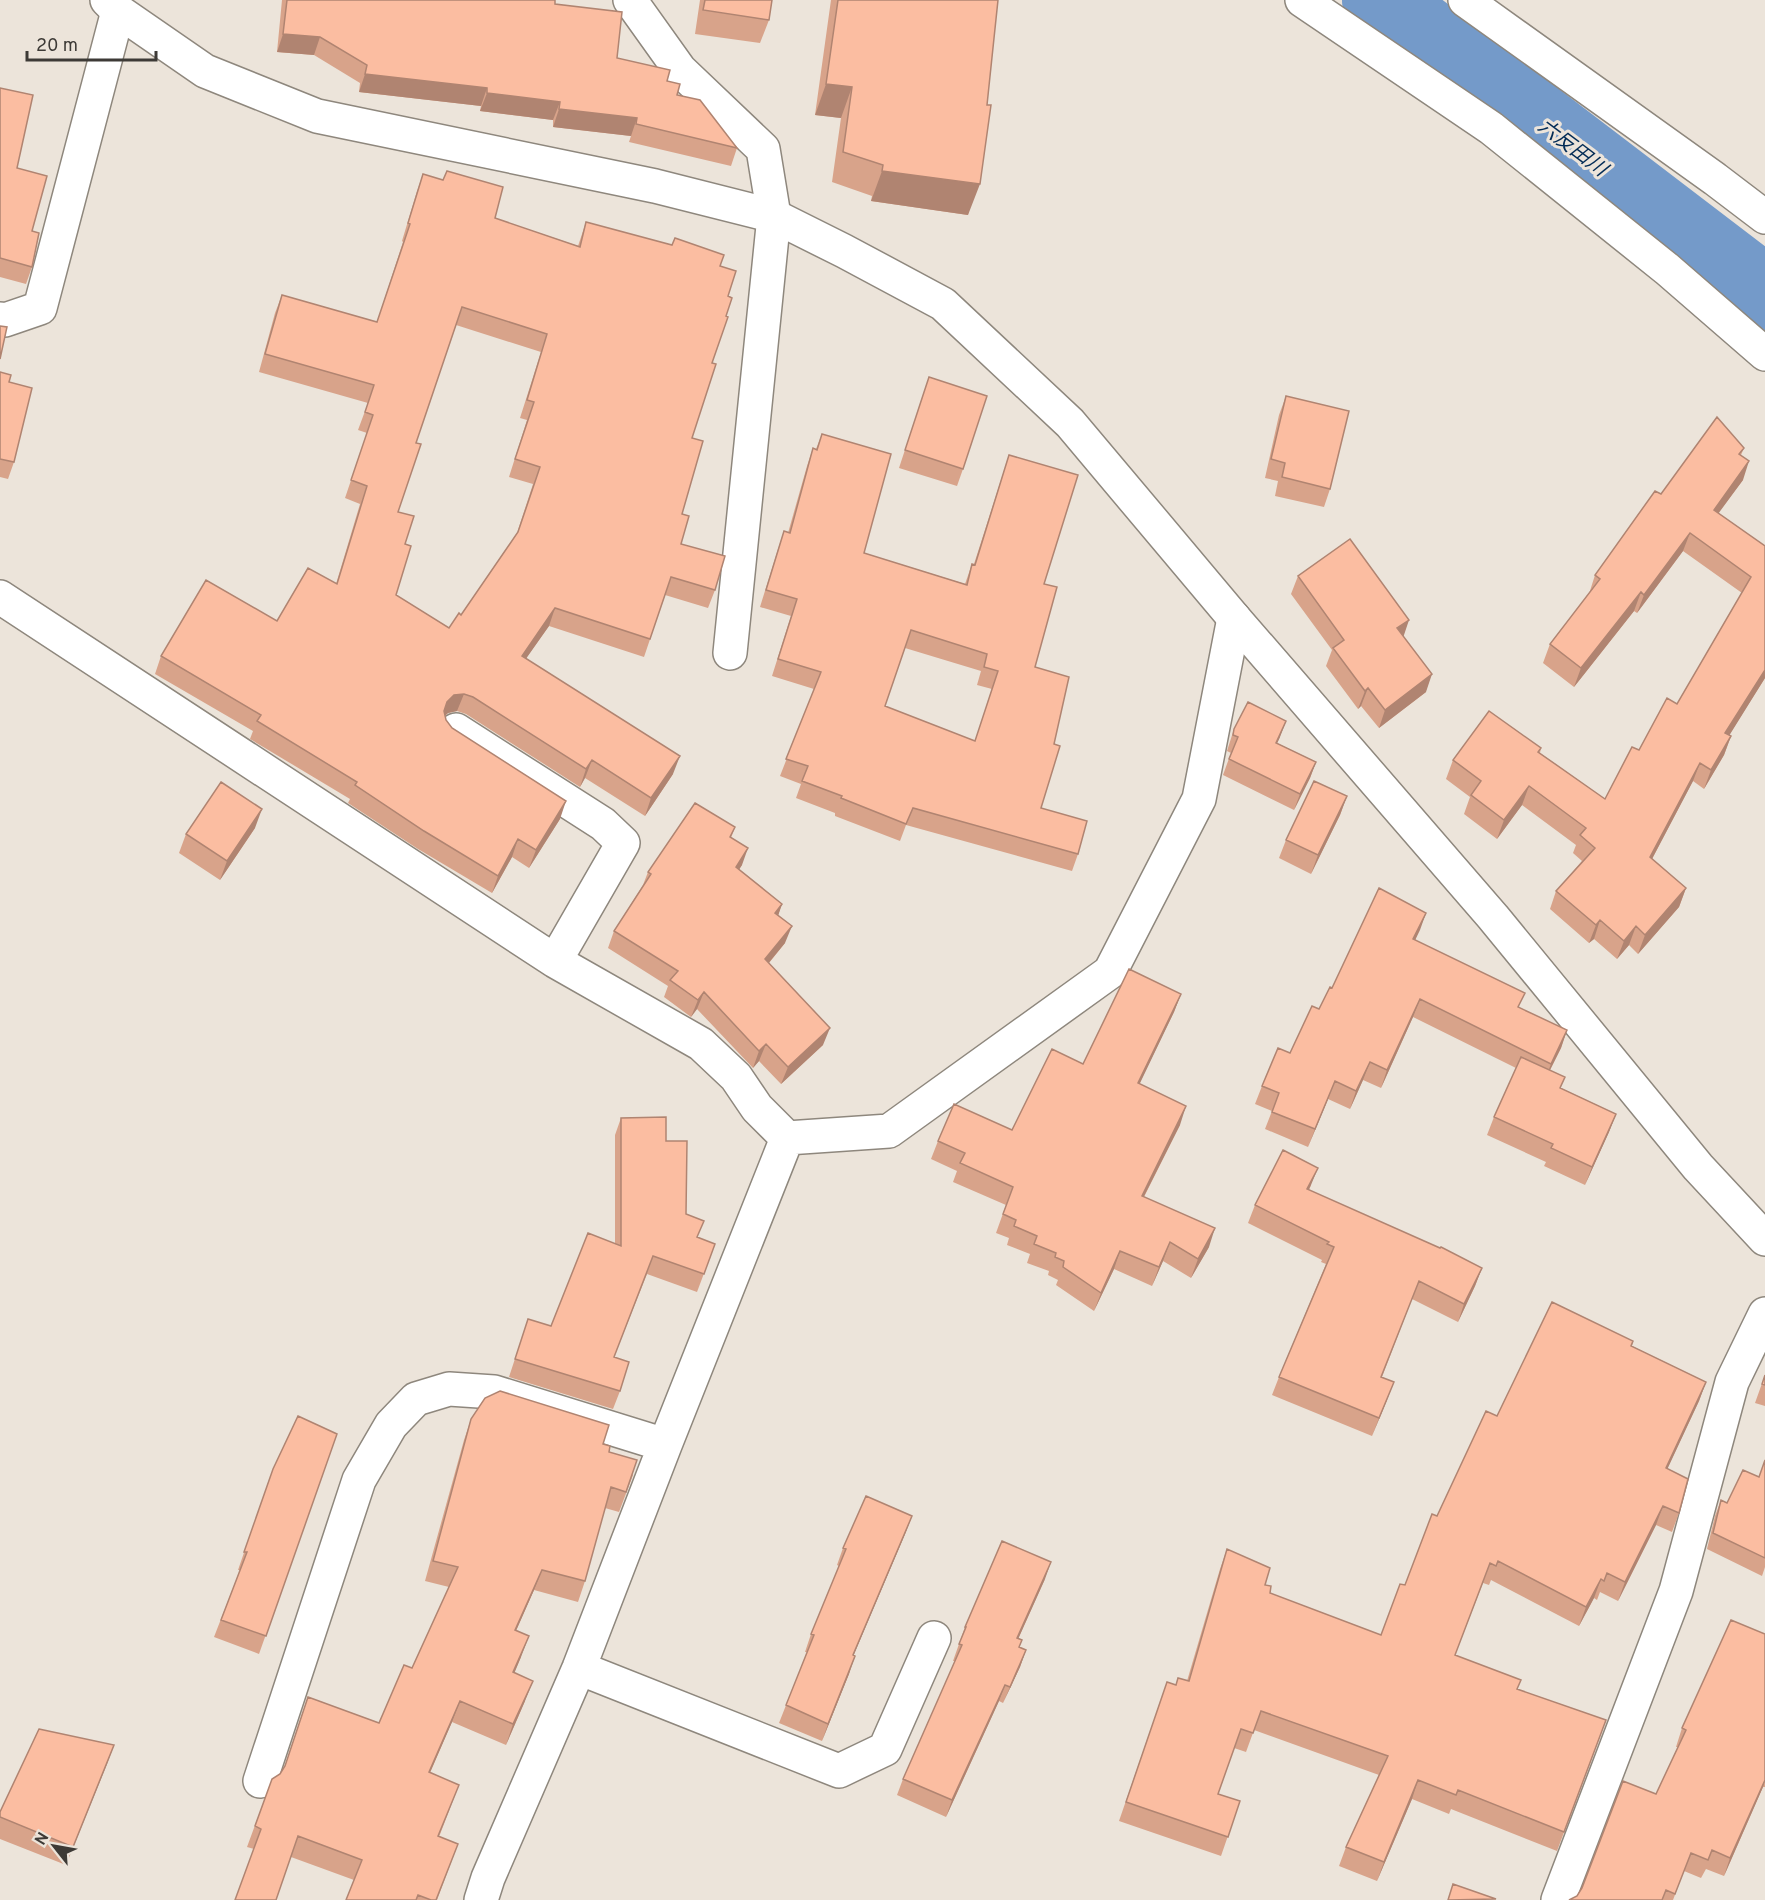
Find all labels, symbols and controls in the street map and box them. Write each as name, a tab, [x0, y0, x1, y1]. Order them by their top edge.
scale bar	[27, 24, 156, 62]
text: 20 m	[36, 35, 78, 58]
water label: 六反田川	[1532, 114, 1613, 184]
north arrow	[24, 1816, 84, 1876]
text: N	[31, 1829, 54, 1849]

